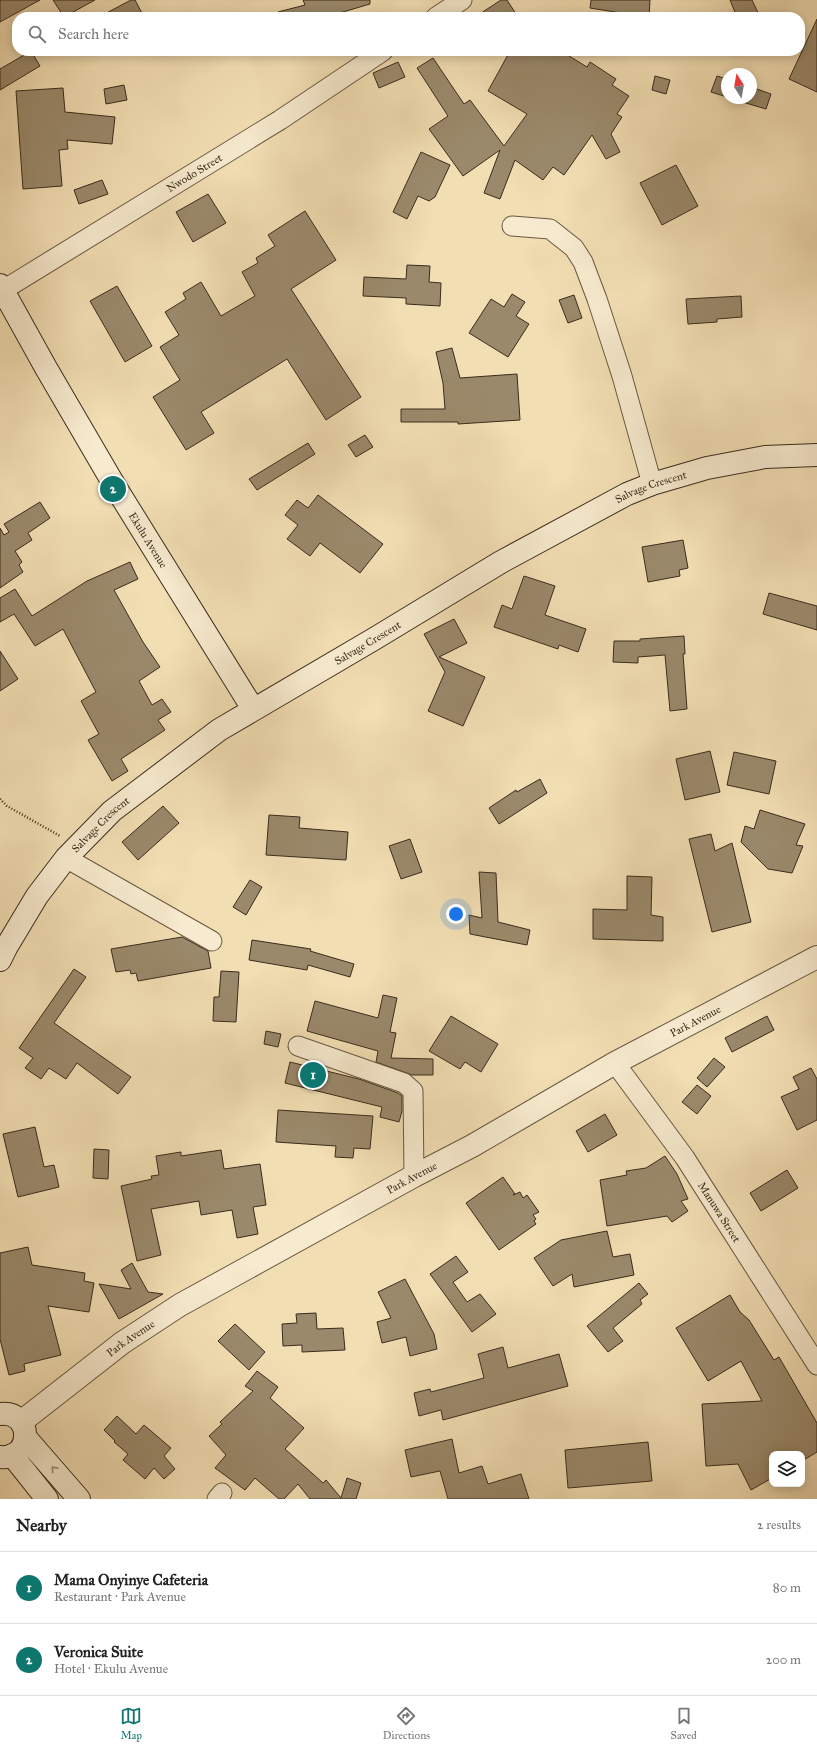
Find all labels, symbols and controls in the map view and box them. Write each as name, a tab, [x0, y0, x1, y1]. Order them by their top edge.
search box	[12, 12, 805, 56]
icon: search	[26, 23, 48, 45]
text: Search here	[58, 25, 129, 43]
north arrow	[721, 68, 757, 104]
street label: Nwodo Street	[164, 151, 225, 195]
street label: Salvage Crescent	[613, 468, 688, 506]
pin: 2	[100, 474, 126, 504]
street label: Ekulu Avenue	[126, 510, 171, 571]
street label: Salvage Crescent	[332, 618, 403, 667]
street label: Salvage Crescent	[69, 794, 132, 855]
your location	[446, 904, 466, 924]
street label: Park Avenue	[668, 1002, 723, 1040]
pin: 1	[300, 1060, 326, 1090]
street label: Park Avenue	[384, 1159, 439, 1196]
street label: Manuwa Street	[695, 1179, 744, 1245]
street label: Park Avenue	[104, 1317, 157, 1359]
map controls	[769, 1451, 805, 1487]
button: layers	[769, 1451, 805, 1487]
one-way arrow	[51, 1466, 59, 1474]
text: Nearby	[16, 1515, 67, 1536]
text: 2 results	[757, 1517, 801, 1533]
text: Mama Onyinye Cafeteria	[54, 1571, 208, 1589]
text: 1	[26, 1580, 32, 1596]
text: 80 m	[773, 1580, 801, 1596]
text: Restaurant · Park Avenue	[54, 1589, 186, 1605]
text: Veronica Suite	[54, 1643, 143, 1661]
text: 2	[26, 1652, 32, 1668]
text: 200 m	[766, 1652, 801, 1668]
text: Hotel · Ekulu Avenue	[54, 1661, 168, 1677]
tab: Map	[120, 1705, 142, 1742]
tab: Directions	[383, 1705, 430, 1742]
tab: Saved	[671, 1705, 697, 1742]

